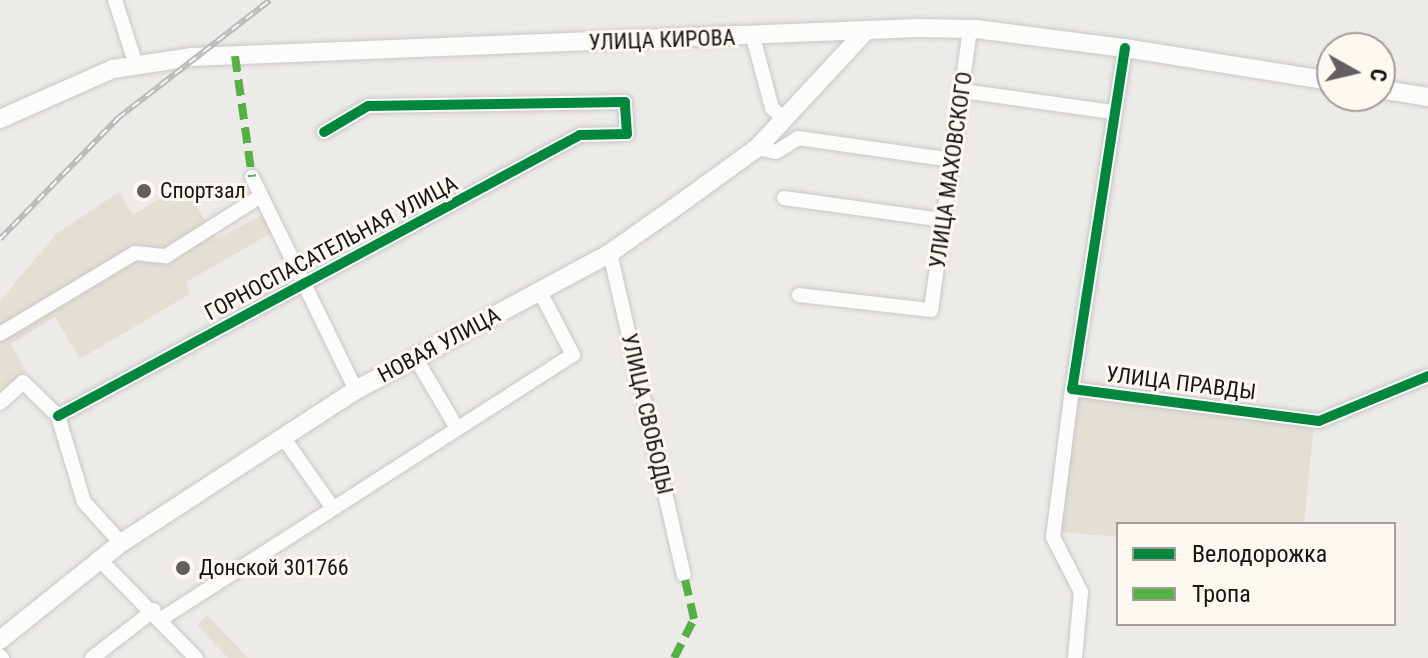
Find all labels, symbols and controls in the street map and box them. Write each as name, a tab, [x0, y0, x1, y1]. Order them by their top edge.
street label: УЛИЦА КИРОВА	[588, 24, 736, 56]
north arrow	[1316, 32, 1396, 112]
text: С	[1365, 67, 1392, 83]
street label: УЛИЦА МАХОВСКОГО	[924, 70, 978, 270]
street label: ГОРНОСПАСАТЕЛЬНАЯ УЛИЦА	[200, 170, 462, 326]
place label: Спортзал	[160, 178, 246, 204]
marker: Спортзал	[135, 182, 153, 200]
street label: НОВАЯ УЛИЦА	[373, 302, 505, 388]
street label: УЛИЦА СВОБОДЫ	[616, 331, 678, 497]
street label: УЛИЦА ПРАВДЫ	[1105, 361, 1257, 405]
legend	[1116, 522, 1396, 626]
text: Велодорожка	[1192, 540, 1327, 568]
place label: Донской 301766	[199, 555, 349, 581]
marker: Донской 301766	[174, 559, 192, 577]
text: Тропа	[1192, 580, 1251, 608]

